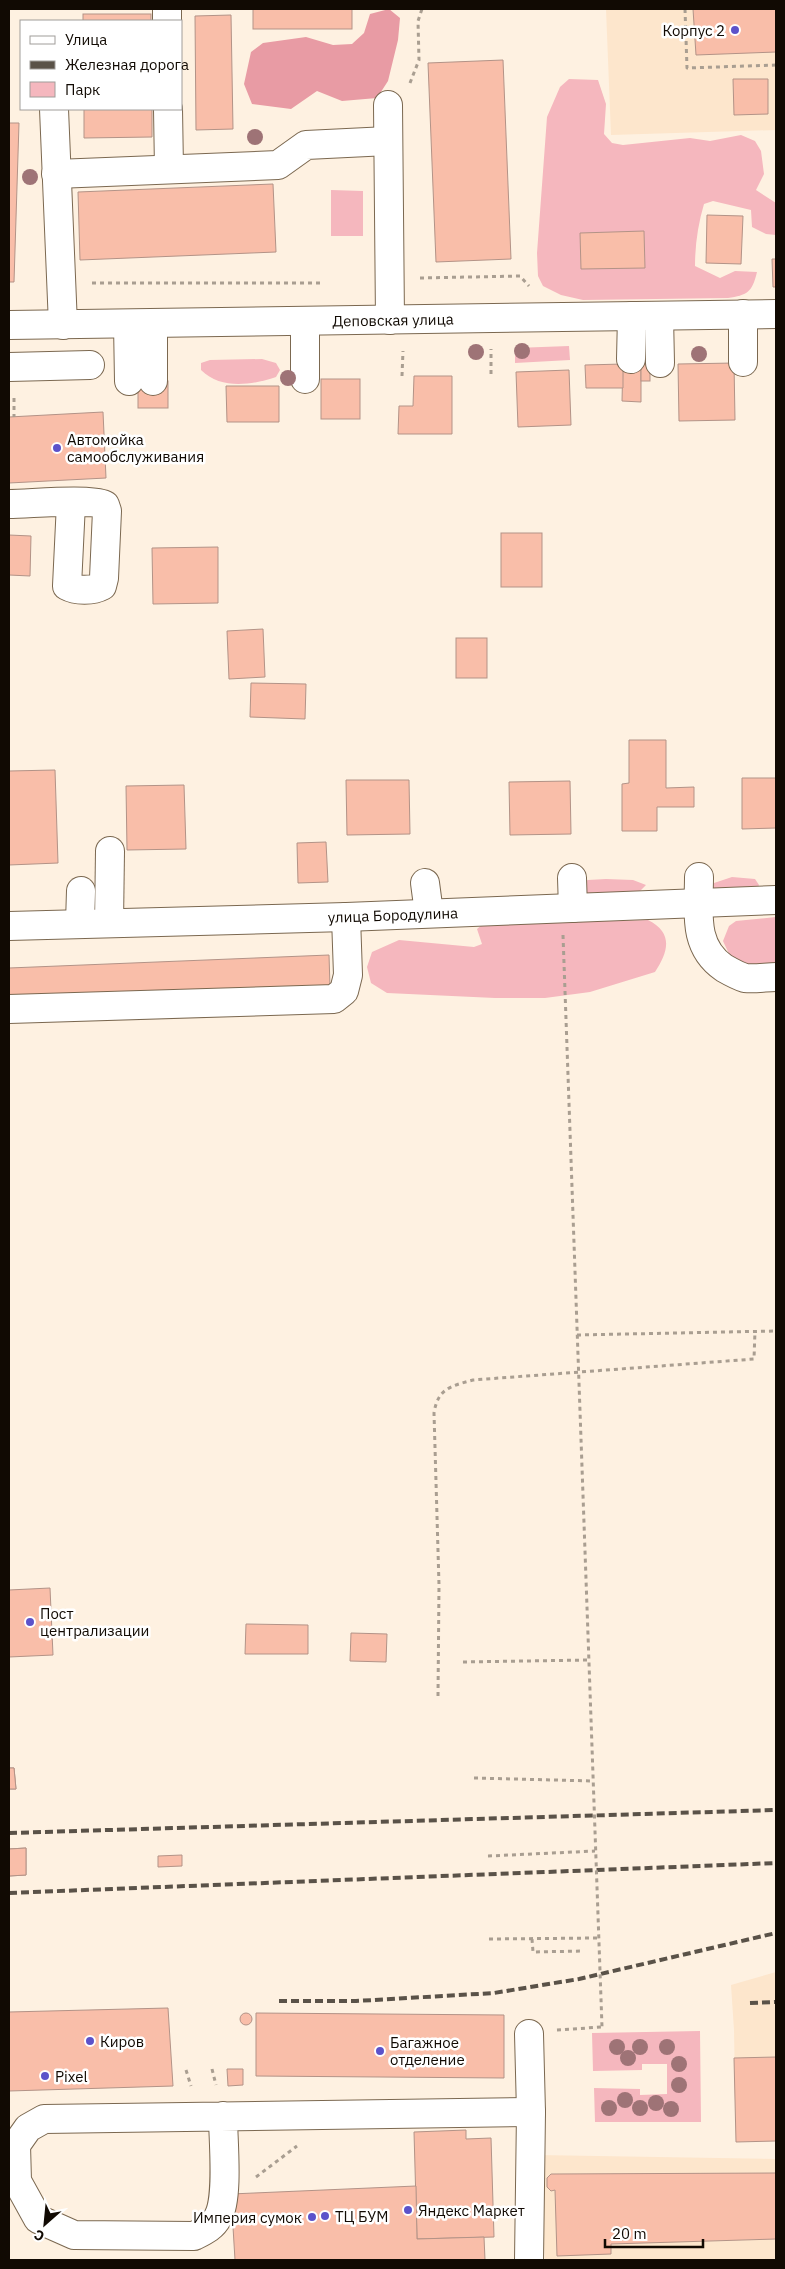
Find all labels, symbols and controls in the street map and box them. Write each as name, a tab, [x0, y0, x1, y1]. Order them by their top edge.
legend	[20, 20, 182, 110]
place label: Корпус 2	[662, 21, 725, 40]
marker: Корпус 2	[729, 24, 741, 36]
text: Улица	[65, 30, 107, 49]
text: Железная дорога	[65, 55, 189, 74]
text: Парк	[65, 80, 100, 99]
street label: Деповская улица	[332, 309, 454, 331]
place label: Автомойка самообслуживания	[67, 430, 204, 466]
marker: Автомойка самообслуживания	[51, 442, 63, 454]
street label: улица Бородулина	[328, 903, 458, 927]
place label: Пост централизации	[40, 1604, 149, 1640]
marker: Пост централизации	[24, 1616, 36, 1628]
place label: Киров	[100, 2032, 144, 2051]
place label: Багажное отделение	[390, 2033, 465, 2069]
marker: Киров	[84, 2035, 96, 2047]
marker: Багажное отделение	[374, 2045, 386, 2057]
place label: Pixel	[55, 2067, 88, 2086]
marker: Pixel	[39, 2070, 51, 2082]
north arrow	[20, 2199, 70, 2249]
place label: Яндекс Маркет	[418, 2201, 525, 2220]
marker: Яндекс Маркет	[402, 2204, 414, 2216]
place label: ТЦ БУМ	[335, 2207, 388, 2226]
place label: Империя сумок	[193, 2208, 302, 2227]
marker: ТЦ БУМ	[319, 2210, 331, 2222]
marker: Империя сумок	[306, 2211, 318, 2223]
scale bar	[605, 2216, 702, 2248]
text: 20 m	[612, 2224, 647, 2243]
text: С	[31, 2225, 47, 2246]

